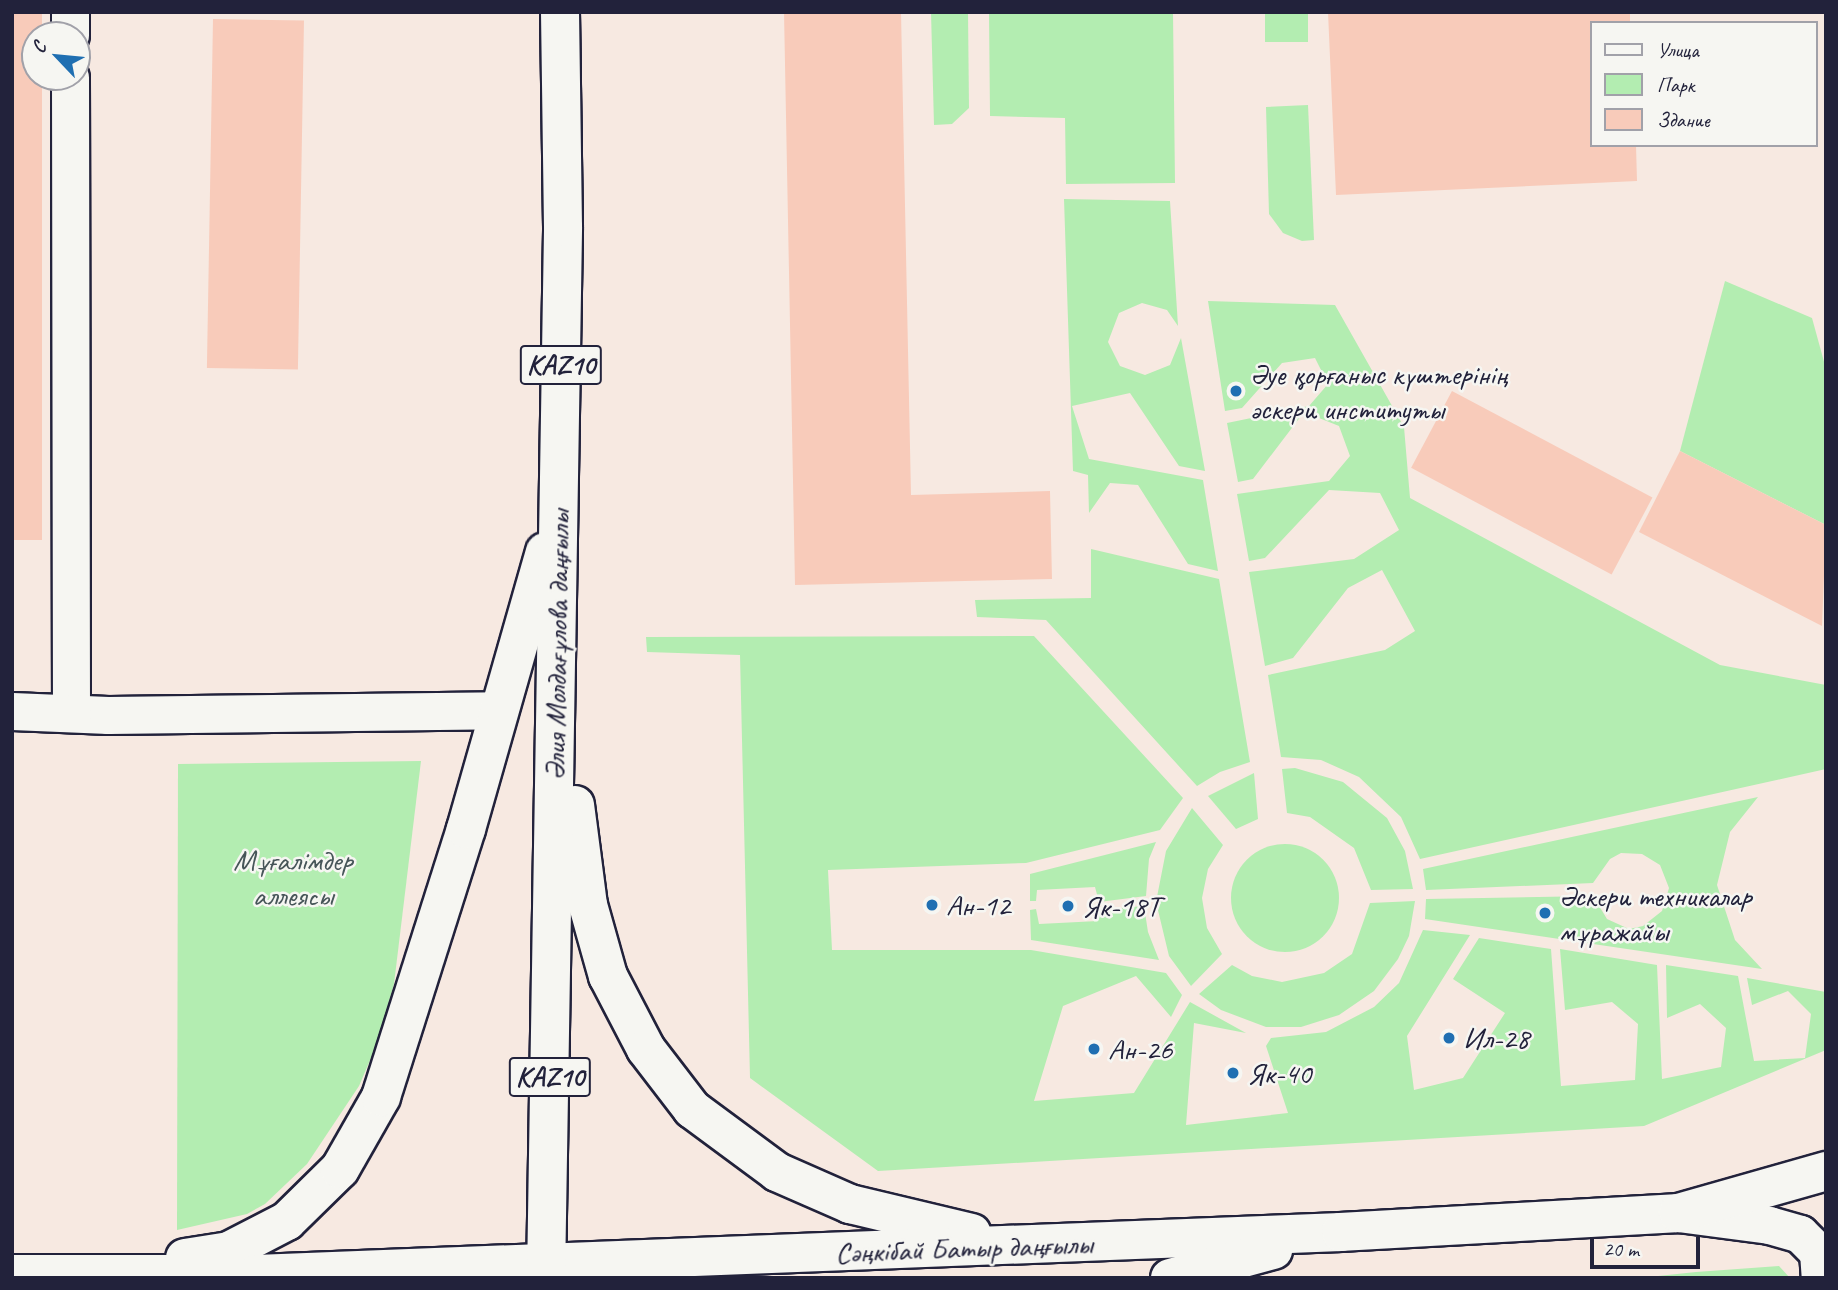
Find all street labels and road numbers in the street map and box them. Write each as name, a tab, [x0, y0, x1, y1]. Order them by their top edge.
road number: KAZ10	[519, 340, 603, 390]
street label: Әлия Молдағұлова даңғылы	[537, 508, 577, 782]
road number: KAZ10	[508, 1052, 592, 1102]
street label: Сәңкібай Батыр даңғылы	[834, 1225, 1094, 1271]

